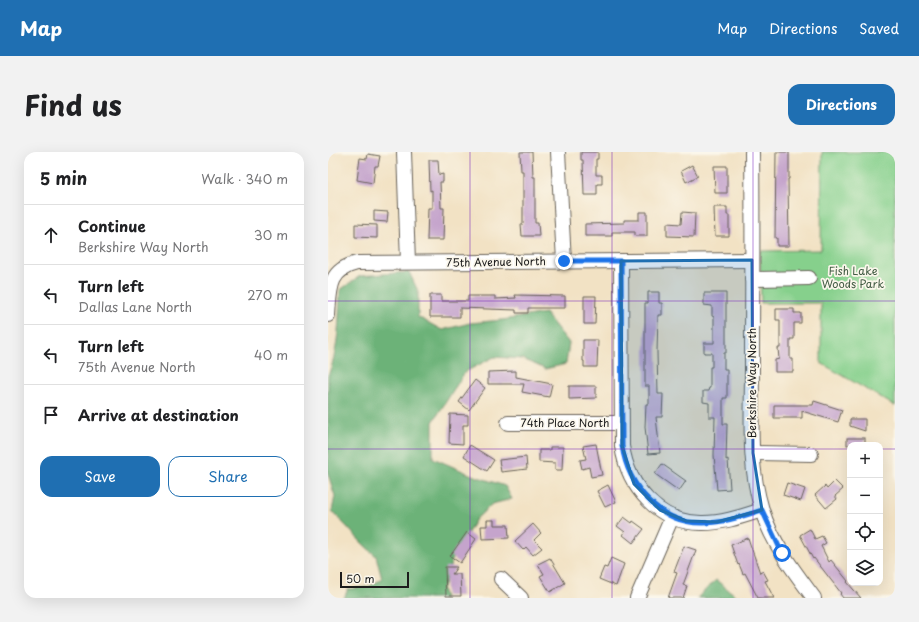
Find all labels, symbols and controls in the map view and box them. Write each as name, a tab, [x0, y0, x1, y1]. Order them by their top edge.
text: Map	[20, 14, 62, 42]
text: Map	[717, 18, 747, 39]
text: Directions	[769, 18, 837, 39]
text: Saved	[859, 18, 899, 39]
text: Find us	[24, 83, 122, 126]
button: Directions	[788, 84, 895, 125]
text: 5 min	[40, 165, 87, 191]
text: Walk · 340 m	[201, 169, 288, 188]
text: Continue	[78, 214, 146, 237]
icon: ahead	[40, 224, 62, 246]
text: 30 m	[254, 225, 288, 244]
text: Berkshire Way North	[78, 237, 209, 256]
street label: 75th Avenue North	[446, 252, 546, 271]
route end	[555, 252, 573, 270]
park label: Fish Lake Woods Park	[822, 262, 884, 292]
text: Turn left	[78, 274, 144, 297]
icon: left	[40, 284, 62, 306]
text: 270 m	[247, 285, 288, 304]
text: Dallas Lane North	[78, 297, 192, 316]
street label: Berkshire Way North	[743, 328, 760, 438]
text: Turn left	[78, 334, 144, 357]
icon: left	[40, 344, 62, 366]
text: 40 m	[254, 345, 288, 364]
text: 75th Avenue North	[78, 357, 196, 376]
text: Arrive at destination	[78, 403, 239, 426]
icon: arrive	[40, 404, 62, 426]
street label: 74th Place North	[520, 414, 610, 431]
map controls	[847, 442, 883, 586]
button: +	[847, 442, 883, 478]
button: Save	[40, 456, 160, 497]
button: Share	[168, 456, 288, 497]
button: −	[847, 478, 883, 514]
button: locate	[847, 514, 883, 550]
route start	[773, 544, 791, 562]
button: layers	[847, 550, 883, 586]
scale bar	[340, 570, 409, 589]
text: 50 m	[346, 570, 375, 587]

